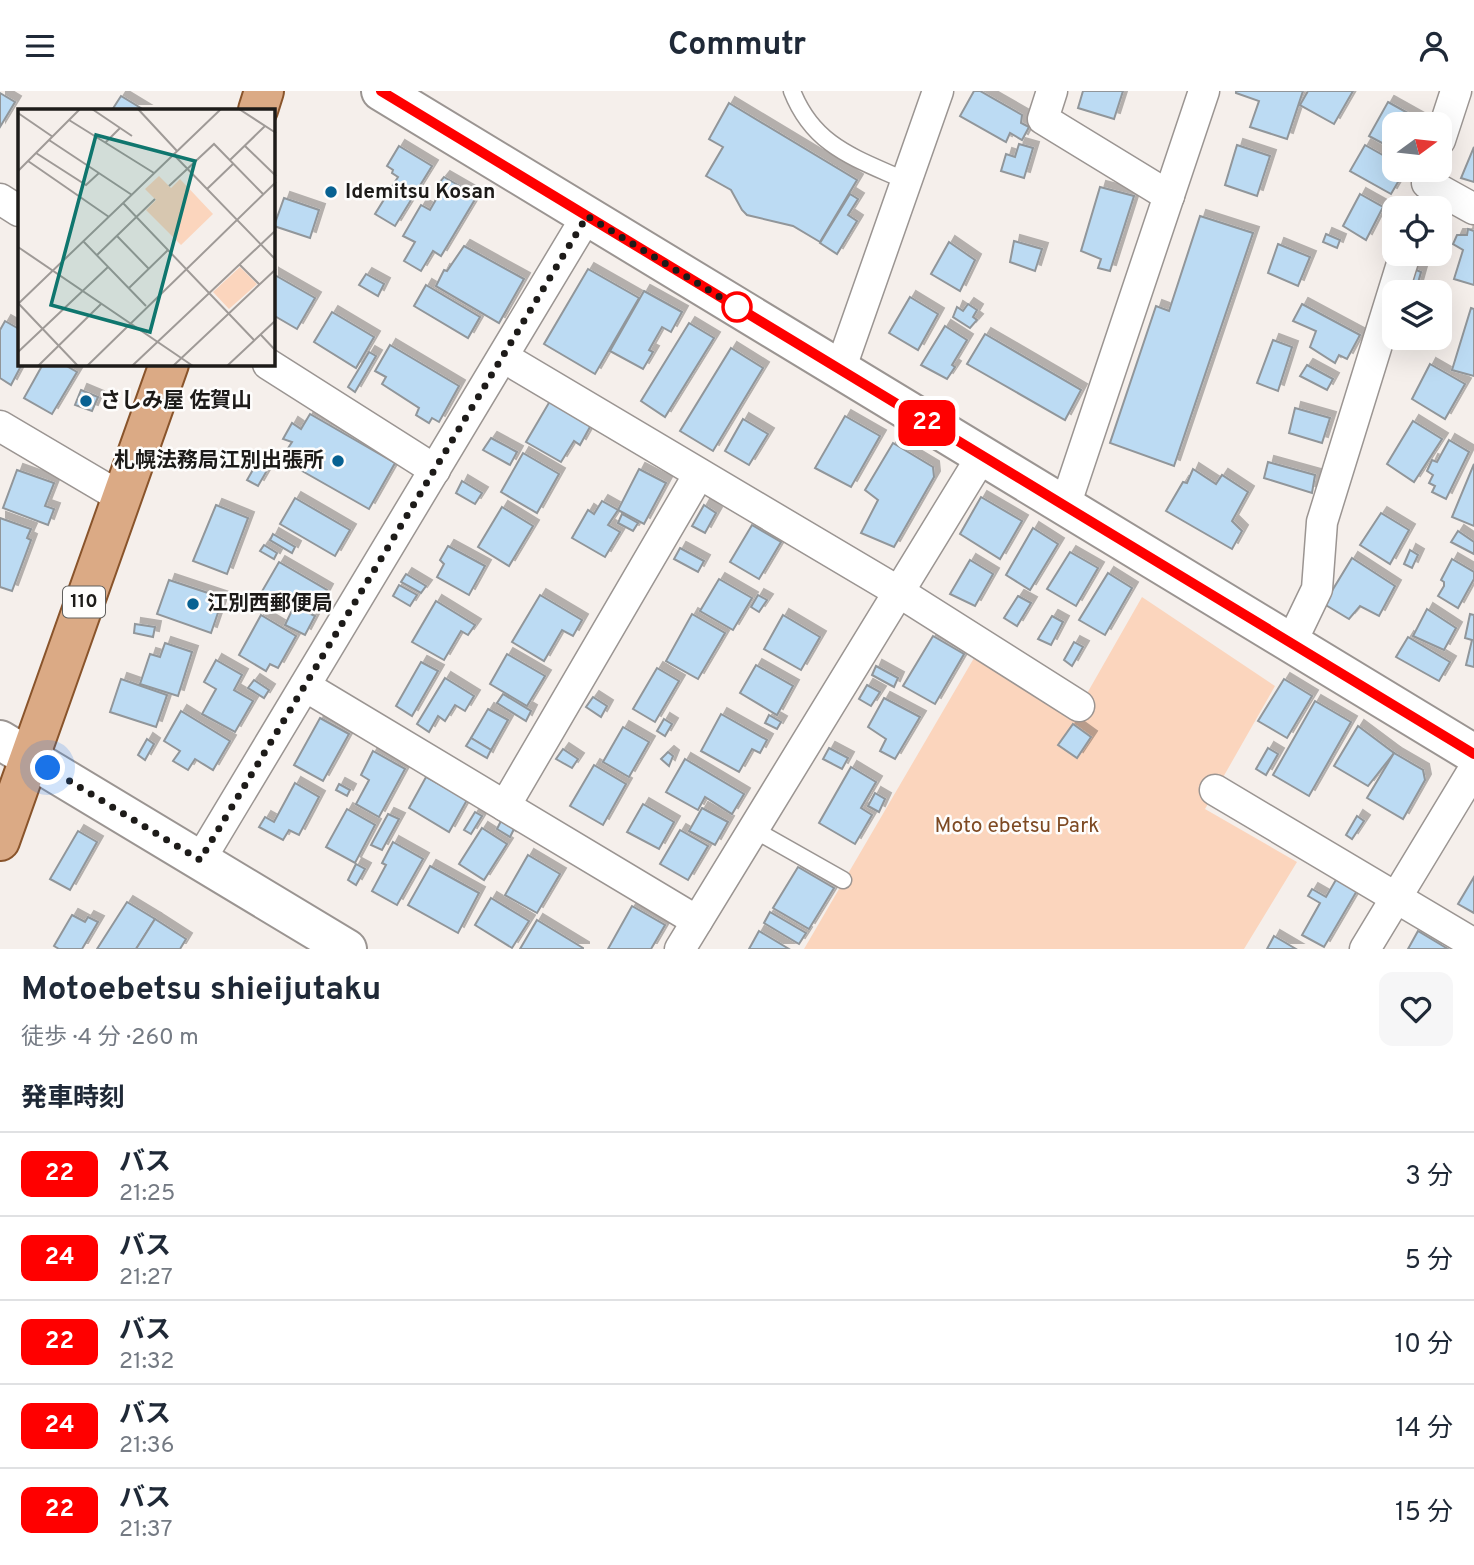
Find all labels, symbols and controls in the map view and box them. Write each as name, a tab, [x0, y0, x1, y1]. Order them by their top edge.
text: Commutr	[668, 26, 806, 66]
icon: menu	[21, 27, 59, 65]
icon: person	[1415, 27, 1453, 65]
inset map	[18, 109, 275, 366]
north arrow	[1382, 112, 1452, 182]
map controls	[1382, 112, 1452, 350]
place label: Idemitsu Kosan	[345, 179, 495, 206]
marker: Idemitsu Kosan	[323, 184, 339, 200]
button: locate	[1382, 196, 1452, 266]
button: layers	[1382, 280, 1452, 350]
unlabelled marker	[722, 292, 752, 322]
place label: さしみ屋 佐賀山	[100, 388, 252, 415]
marker: さしみ屋 佐賀山	[78, 393, 94, 409]
line badge: 22	[895, 400, 958, 446]
text: 22	[912, 408, 942, 438]
place label: 札幌法務局江別出張所	[114, 448, 324, 475]
marker: 札幌法務局江別出張所	[330, 453, 346, 469]
road number: 110	[63, 587, 105, 617]
place label: 江別西郵便局	[207, 591, 333, 618]
marker: 江別西郵便局	[185, 596, 201, 612]
your location	[30, 750, 65, 785]
park label: Moto ebetsu Park	[935, 813, 1099, 840]
text: Motoebetsu shieijutaku	[21, 970, 381, 1012]
button: heart	[1379, 972, 1453, 1046]
text: 徒歩 · 4 分 · 260 m	[21, 1024, 199, 1053]
text: 発車時刻	[21, 1083, 125, 1116]
text: バス	[119, 1147, 171, 1180]
text: 22	[45, 1159, 74, 1189]
text: 3 分	[1405, 1161, 1453, 1194]
text: 21:25	[119, 1180, 175, 1209]
text: バス	[119, 1231, 171, 1264]
text: 24	[44, 1243, 75, 1273]
text: 5 分	[1405, 1245, 1453, 1278]
text: 21:27	[119, 1264, 173, 1293]
text: バス	[119, 1315, 171, 1348]
text: 22	[45, 1327, 74, 1357]
text: 10 分	[1394, 1329, 1453, 1362]
text: 21:32	[119, 1348, 174, 1377]
text: バス	[119, 1399, 171, 1432]
text: 24	[44, 1411, 75, 1441]
text: 14 分	[1396, 1413, 1453, 1446]
text: 21:36	[119, 1432, 174, 1461]
text: バス	[119, 1483, 171, 1516]
text: 22	[45, 1495, 74, 1525]
text: 15 分	[1395, 1497, 1453, 1530]
text: 21:37	[119, 1516, 172, 1545]

